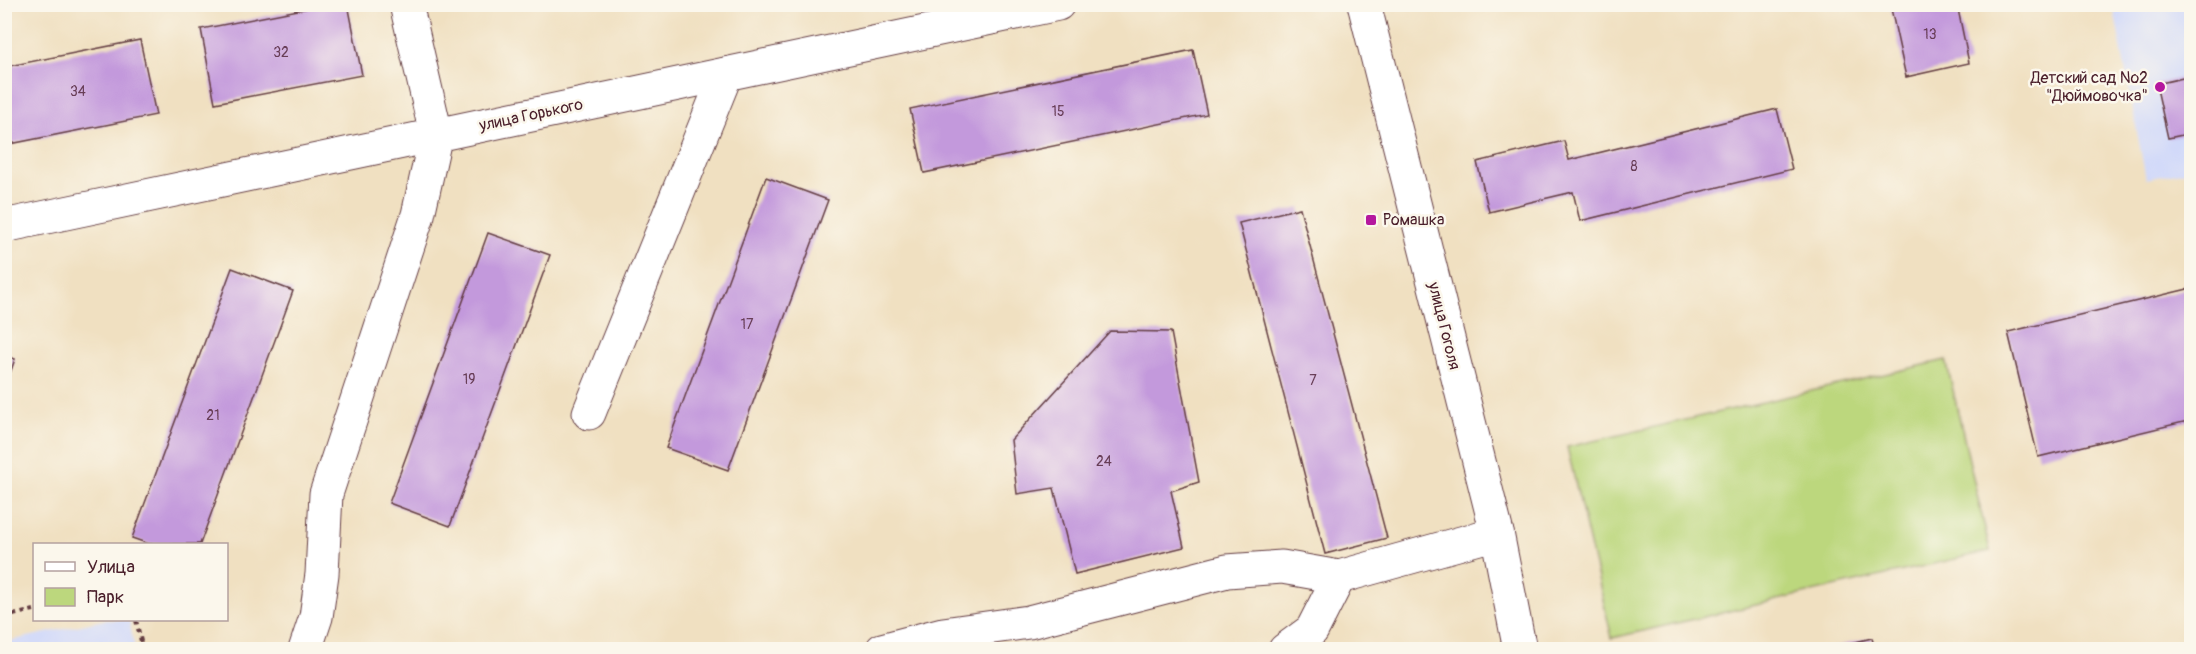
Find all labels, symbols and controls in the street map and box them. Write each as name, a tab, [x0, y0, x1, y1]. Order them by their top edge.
house number: 13	[1923, 26, 1937, 43]
house number: 32	[273, 44, 289, 61]
place label: Детский сад №2 "Дюймовочка"	[2030, 68, 2148, 106]
marker: Детский сад №2 "Дюймовочка"	[2153, 80, 2167, 94]
house number: 34	[70, 83, 86, 100]
street label: улица Горького	[476, 94, 585, 136]
house number: 15	[1051, 103, 1065, 120]
house number: 8	[1630, 158, 1638, 175]
place label: Ромашка	[1383, 210, 1445, 230]
marker: Ромашка	[1364, 213, 1378, 227]
street label: улица Гоголя	[1423, 279, 1465, 372]
house number: 17	[741, 316, 754, 333]
house number: 19	[463, 371, 475, 388]
house number: 7	[1309, 372, 1317, 389]
house number: 21	[206, 407, 220, 424]
house number: 24	[1096, 453, 1112, 470]
legend	[33, 543, 228, 621]
text: Улица	[87, 556, 135, 579]
text: Парк	[87, 586, 124, 609]

